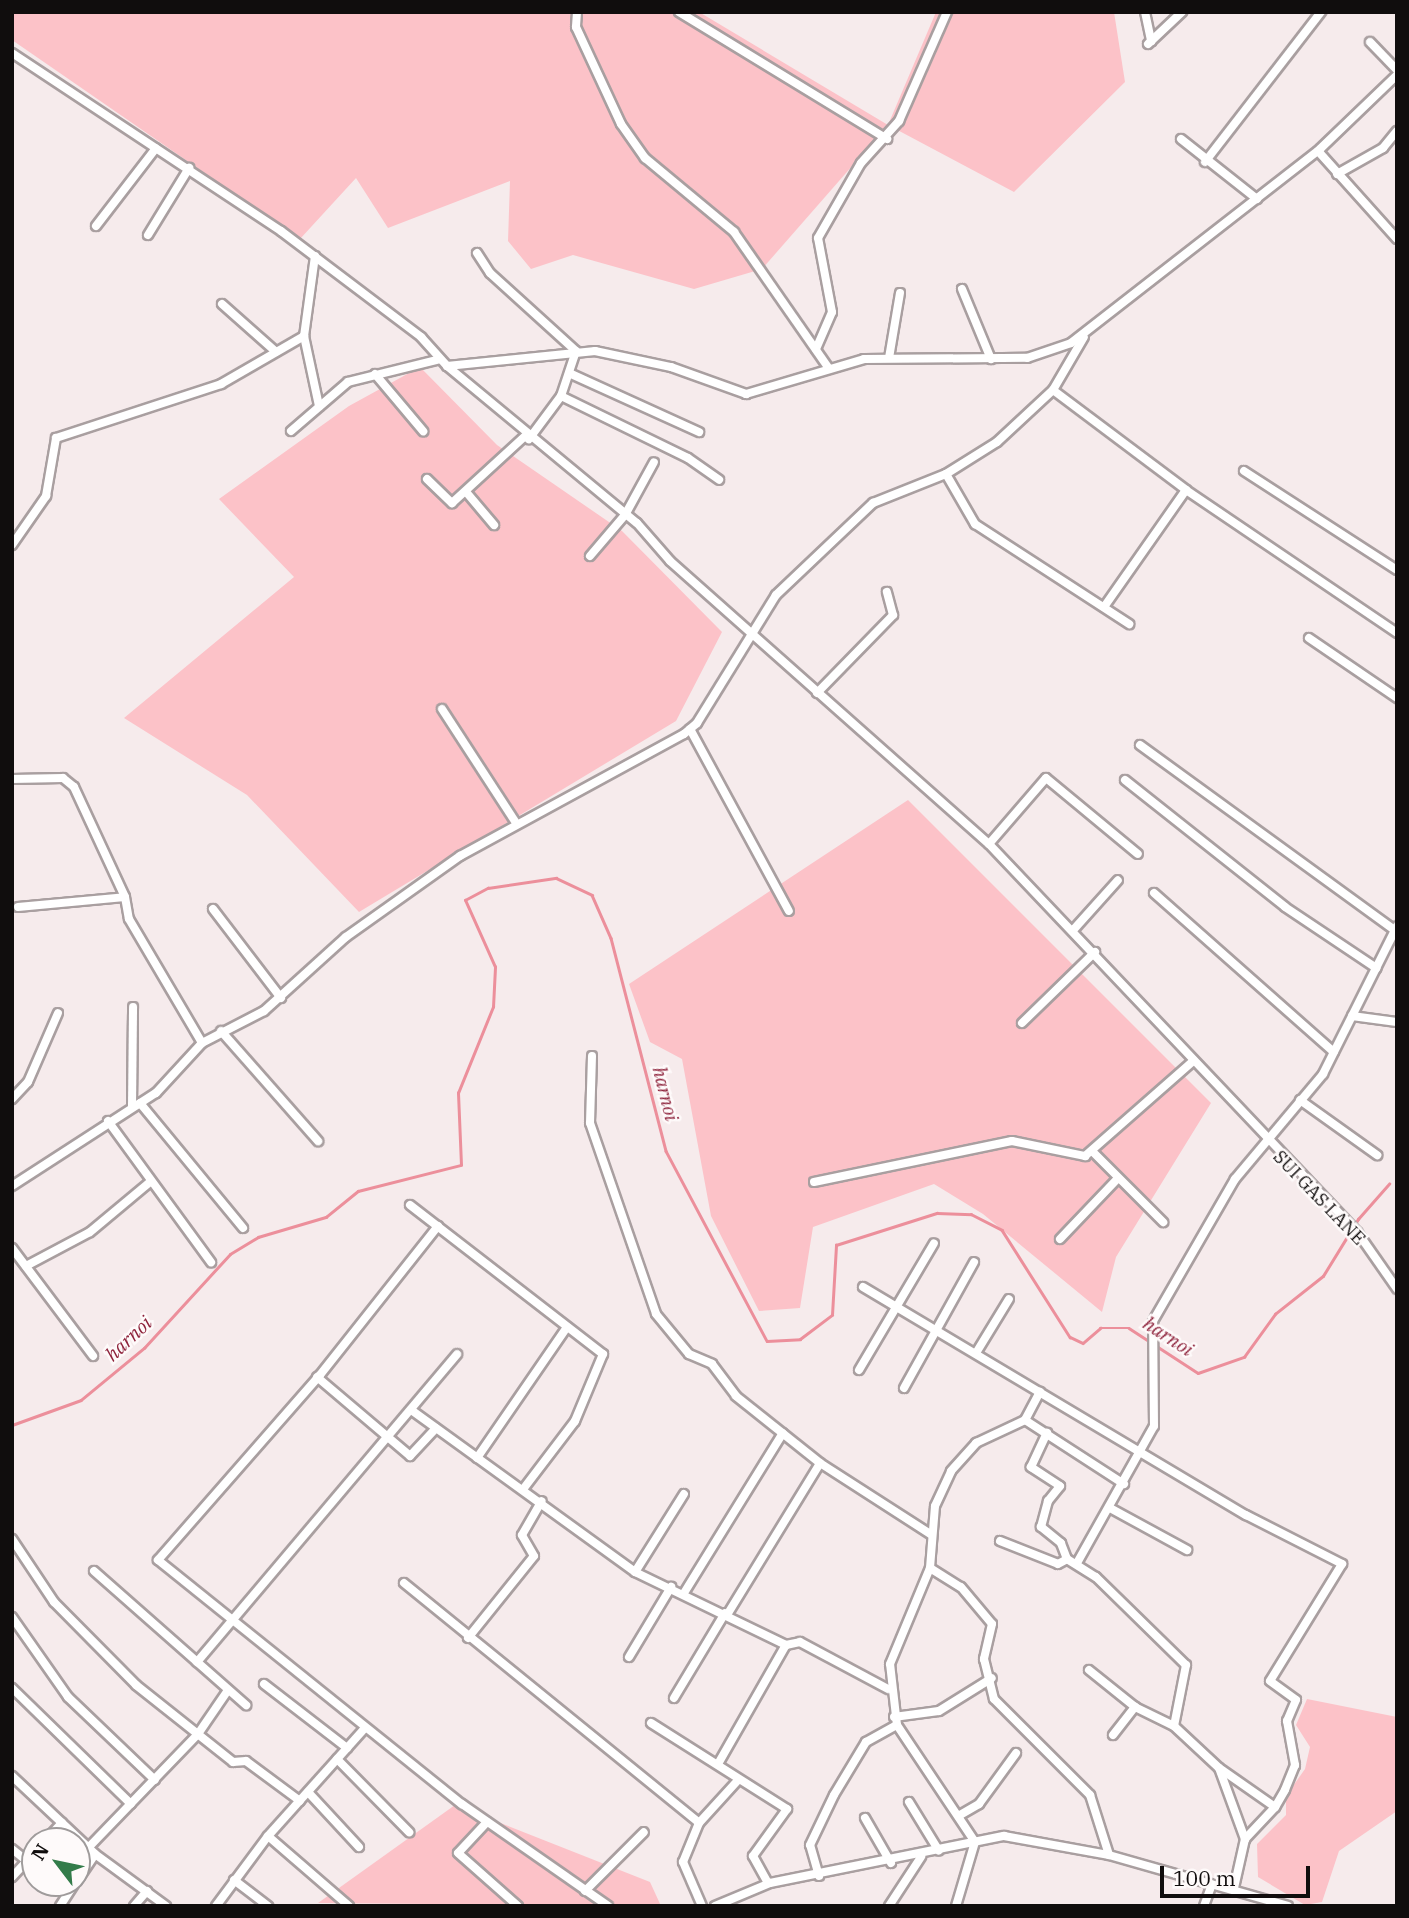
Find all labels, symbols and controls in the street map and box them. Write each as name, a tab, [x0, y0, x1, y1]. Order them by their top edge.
water label: harnoi	[647, 1065, 683, 1123]
street label: SUI GAS LANE	[1269, 1146, 1369, 1250]
water label: harnoi	[101, 1312, 157, 1366]
water label: harnoi	[1139, 1312, 1197, 1362]
north arrow	[21, 1827, 91, 1897]
text: N	[26, 1839, 54, 1865]
scale bar	[1164, 1852, 1314, 1896]
text: 100 m	[1173, 1864, 1236, 1892]

